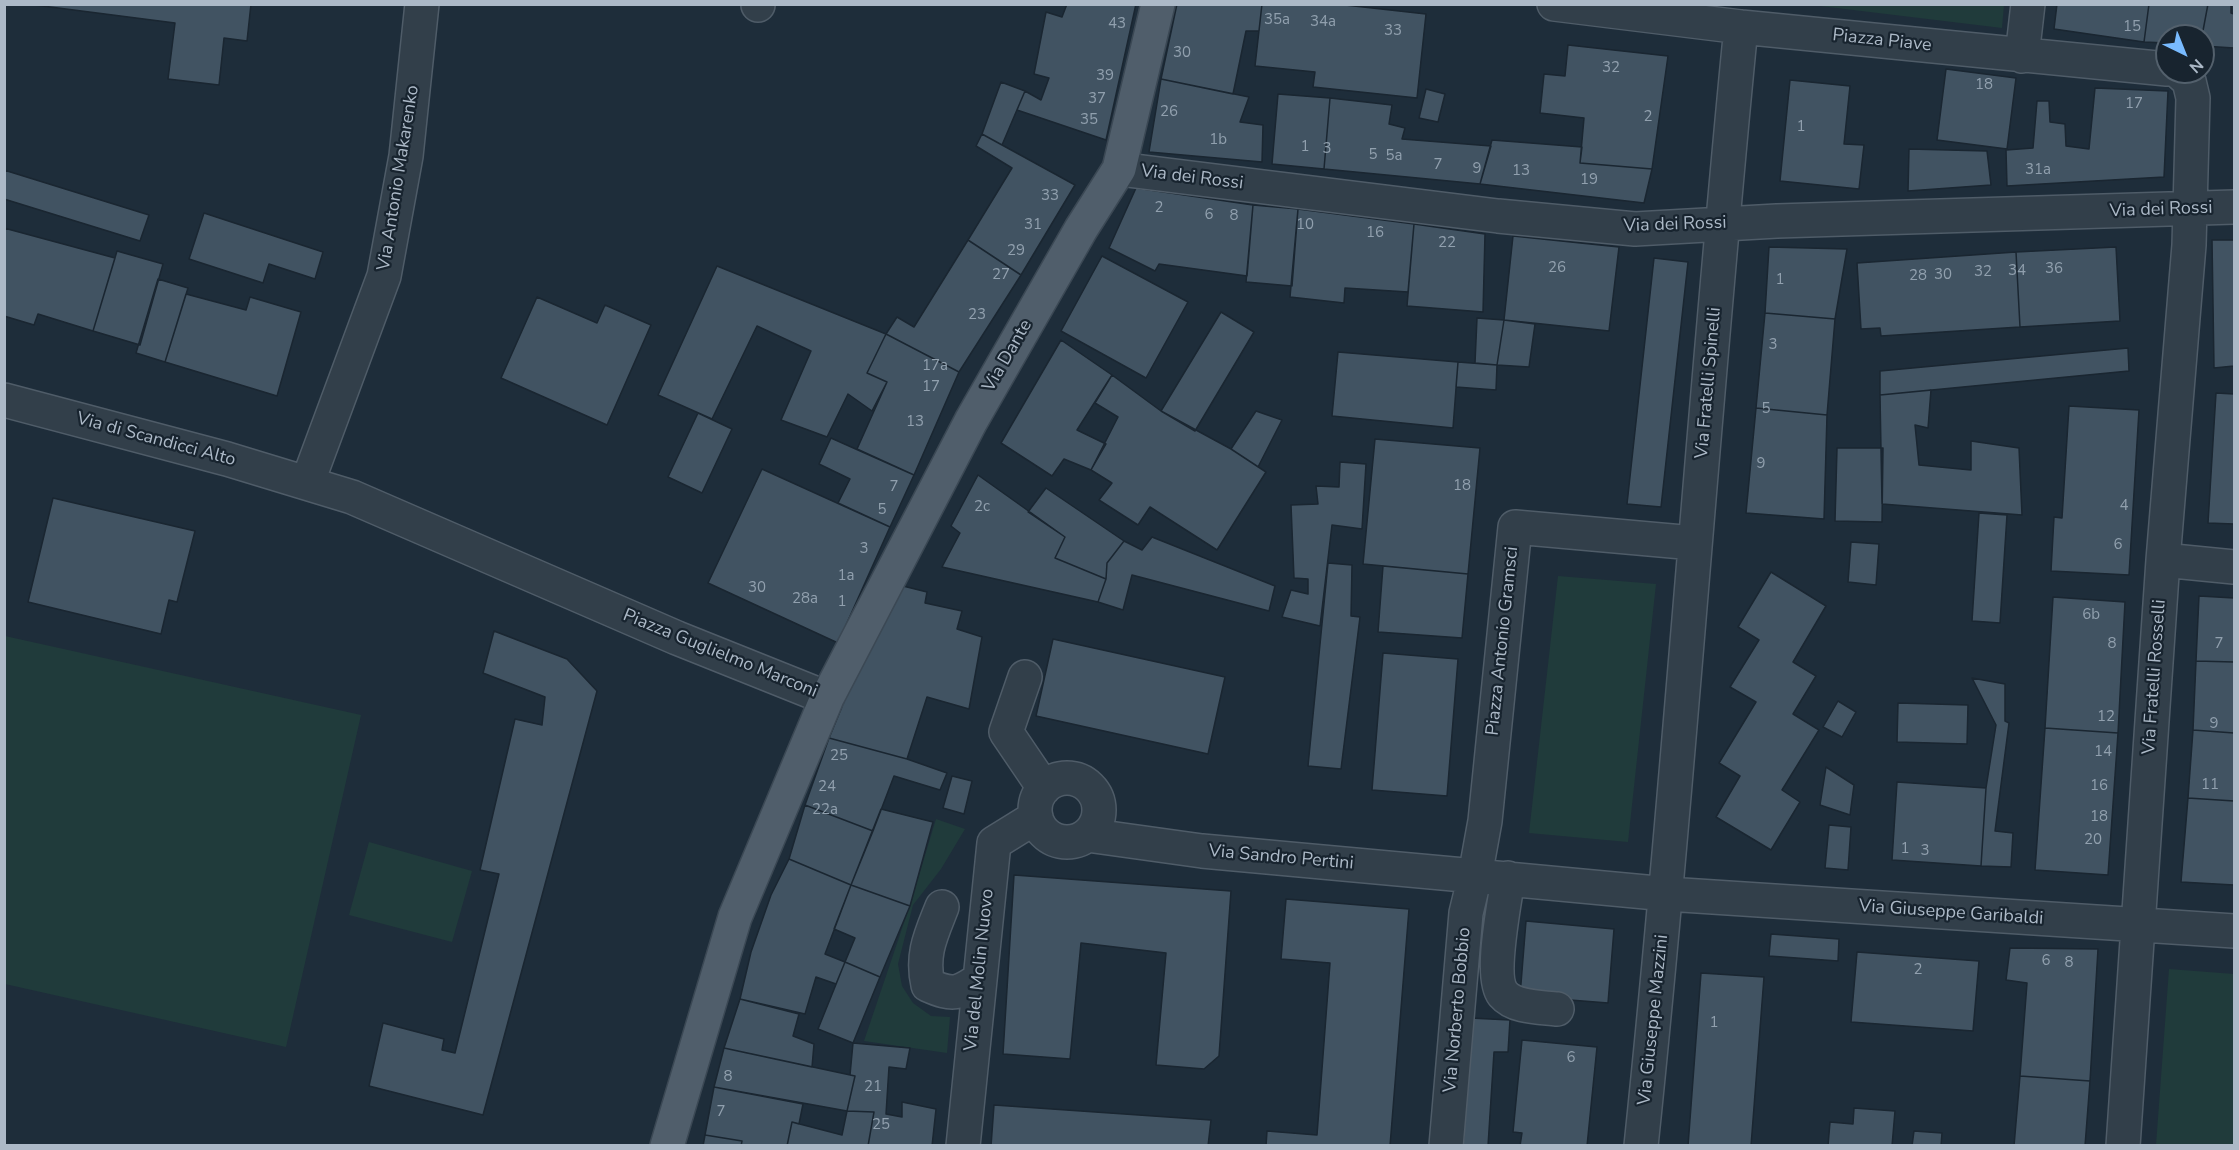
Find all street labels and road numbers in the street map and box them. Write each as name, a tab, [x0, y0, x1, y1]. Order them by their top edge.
street label: Piazza Piave	[1831, 25, 1933, 57]
street label: Via Antonio Makarenko	[374, 84, 424, 272]
street label: Via dei Rossi	[1140, 161, 1244, 195]
street label: Via dei Rossi	[2109, 197, 2213, 223]
street label: Via dei Rossi	[1623, 212, 1727, 238]
street label: Via Fratelli Spinelli	[1692, 306, 1726, 460]
street label: Via Dante	[979, 316, 1037, 396]
street label: Via di Scandicci Alto	[74, 408, 238, 472]
street label: Piazza Antonio Gramsci	[1482, 545, 1524, 737]
street label: Via Fratelli Rosselli	[2139, 599, 2171, 755]
street label: Piazza Guglielmo Marconi	[620, 605, 820, 703]
street label: Via Sandro Pertini	[1208, 841, 1354, 875]
street label: Via del Molin Nuovo	[961, 888, 999, 1052]
street label: Via Giuseppe Garibaldi	[1858, 896, 2044, 930]
street label: Via Norberto Bobbio	[1440, 927, 1476, 1093]
street label: Via Giuseppe Mazzini	[1634, 933, 1674, 1107]

